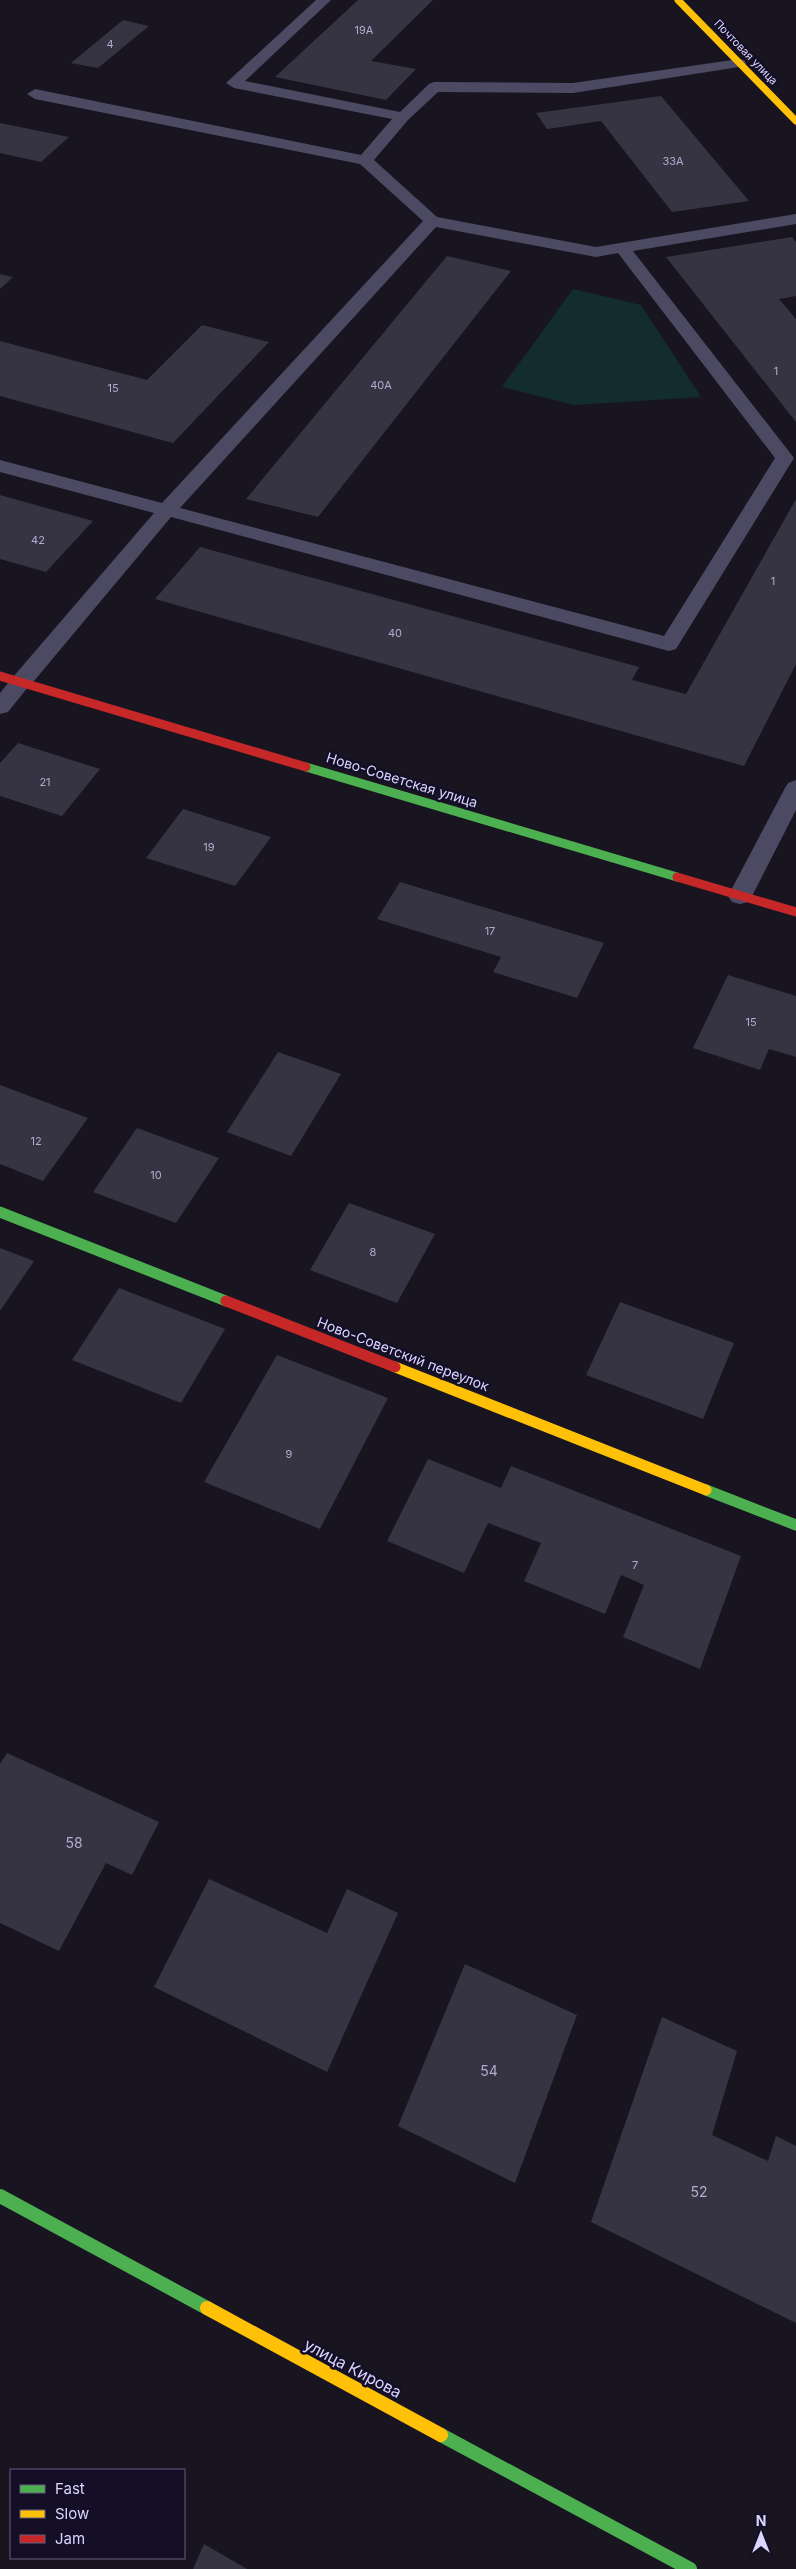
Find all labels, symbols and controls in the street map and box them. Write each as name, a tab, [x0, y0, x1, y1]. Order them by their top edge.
street label: Почтовая улица	[711, 16, 781, 88]
house number: 19А	[355, 23, 374, 37]
house number: 4	[106, 37, 114, 51]
house number: 33А	[662, 154, 684, 168]
house number: 1	[774, 364, 778, 378]
house number: 40А	[370, 378, 392, 392]
house number: 15	[107, 381, 119, 395]
house number: 42	[31, 533, 45, 547]
house number: 1	[771, 574, 775, 588]
house number: 40	[388, 626, 402, 640]
street label: Ново-Советская улица	[324, 748, 480, 811]
house number: 21	[39, 775, 51, 789]
house number: 19	[203, 840, 215, 854]
house number: 17	[485, 924, 495, 938]
house number: 15	[745, 1015, 757, 1029]
house number: 12	[30, 1134, 42, 1148]
house number: 10	[150, 1168, 162, 1182]
house number: 8	[370, 1245, 377, 1259]
street label: Ново-Советский переулок	[315, 1313, 492, 1394]
house number: 9	[286, 1447, 293, 1461]
house number: 7	[632, 1558, 638, 1572]
house number: 58	[65, 1834, 83, 1851]
house number: 54	[480, 2062, 498, 2079]
house number: 52	[690, 2183, 708, 2200]
street label: улица Кирова	[301, 2334, 405, 2402]
legend	[10, 2469, 185, 2559]
text: Fast	[55, 2479, 85, 2498]
text: Slow	[55, 2504, 89, 2523]
north arrow	[736, 2509, 786, 2559]
text: N	[756, 2512, 766, 2529]
text: Jam	[55, 2529, 85, 2548]

